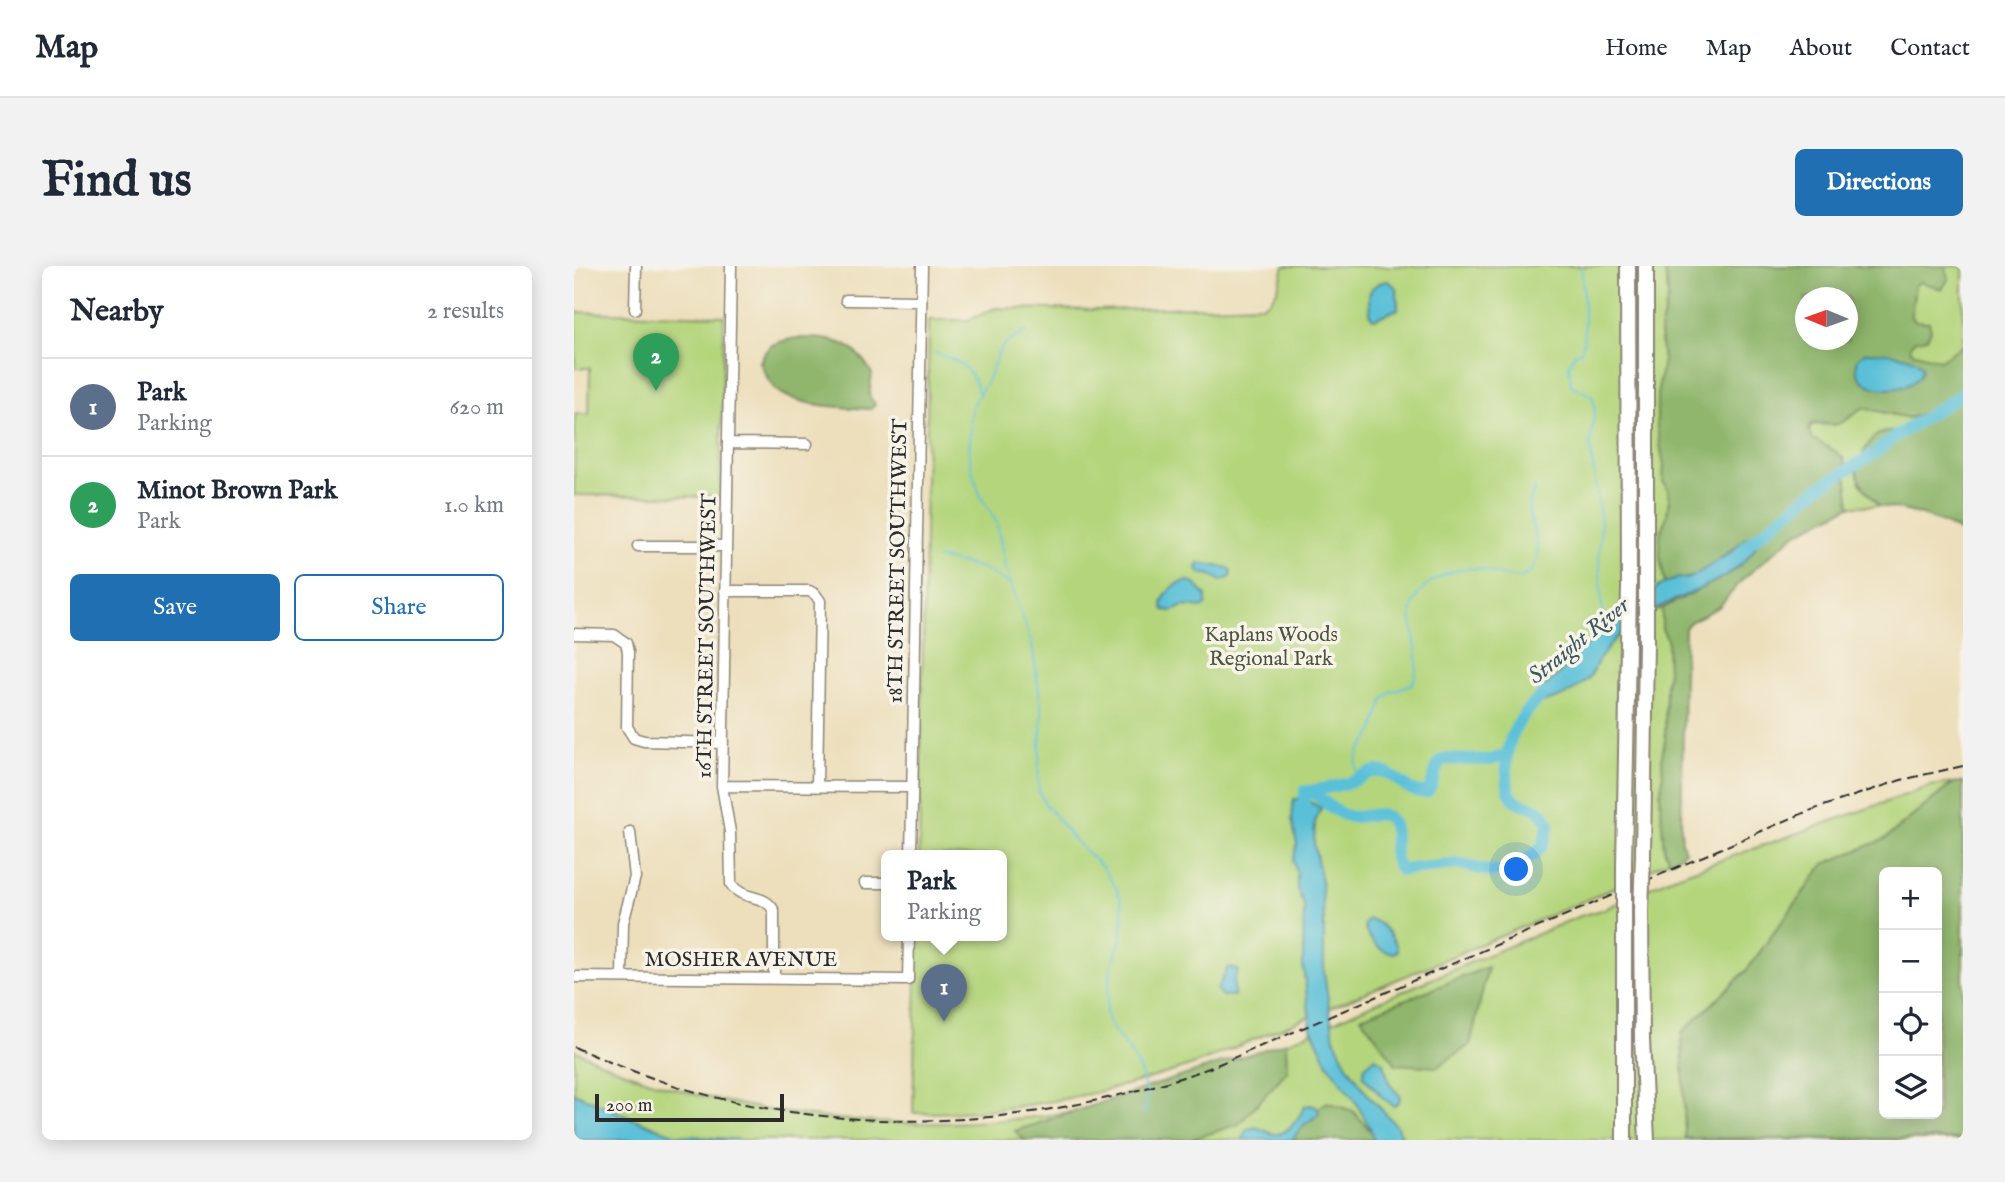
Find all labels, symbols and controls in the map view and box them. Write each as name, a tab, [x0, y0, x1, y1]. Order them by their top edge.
text: Map	[35, 27, 98, 69]
text: Home	[1605, 33, 1668, 64]
text: Map	[1706, 33, 1752, 64]
text: About	[1790, 33, 1852, 64]
text: Contact	[1890, 33, 1970, 64]
button: Directions	[1795, 149, 1963, 216]
text: Find us	[42, 151, 192, 213]
north arrow	[1795, 287, 1858, 350]
text: Nearby	[70, 293, 163, 331]
text: 2 results	[427, 297, 504, 326]
pin: 2	[633, 333, 679, 391]
text: Park	[137, 376, 186, 409]
text: 1	[89, 393, 97, 422]
text: 620 m	[449, 393, 504, 422]
text: Parking	[137, 409, 212, 438]
street label: 18TH STREET SOUTHWEST	[883, 418, 914, 704]
text: Minot Brown Park	[137, 474, 337, 507]
text: 2	[88, 491, 98, 520]
text: 1.0 km	[444, 491, 504, 520]
street label: 16TH STREET SOUTHWEST	[692, 492, 724, 779]
text: Park	[137, 507, 181, 536]
button: Save	[70, 574, 280, 641]
button: Share	[294, 574, 504, 641]
water label: Straight River	[1522, 591, 1637, 692]
park label: Kaplans Woods Regional Park	[1204, 622, 1338, 673]
popup	[881, 850, 1007, 941]
your location	[1499, 852, 1533, 886]
text: Park	[907, 865, 956, 898]
map controls	[1879, 867, 1942, 1119]
button: +	[1879, 867, 1942, 930]
text: Parking	[907, 898, 981, 927]
button: −	[1879, 930, 1942, 993]
street label: MOSHER AVENUE	[645, 947, 837, 974]
pin: 1	[921, 964, 967, 1022]
button: locate	[1879, 993, 1942, 1056]
button: layers	[1879, 1056, 1942, 1119]
scale bar	[595, 1091, 784, 1123]
text: 200 m	[606, 1094, 652, 1118]

